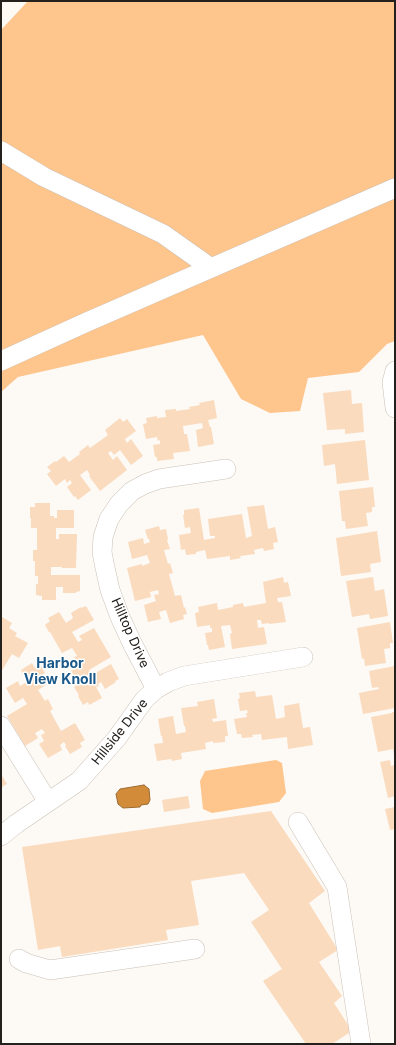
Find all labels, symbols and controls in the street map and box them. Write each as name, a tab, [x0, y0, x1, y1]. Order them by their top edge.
street label: Hilltop Drive	[108, 596, 152, 670]
district label: Harbor View Knoll	[24, 656, 96, 688]
street label: Hillside Drive	[89, 696, 151, 768]

